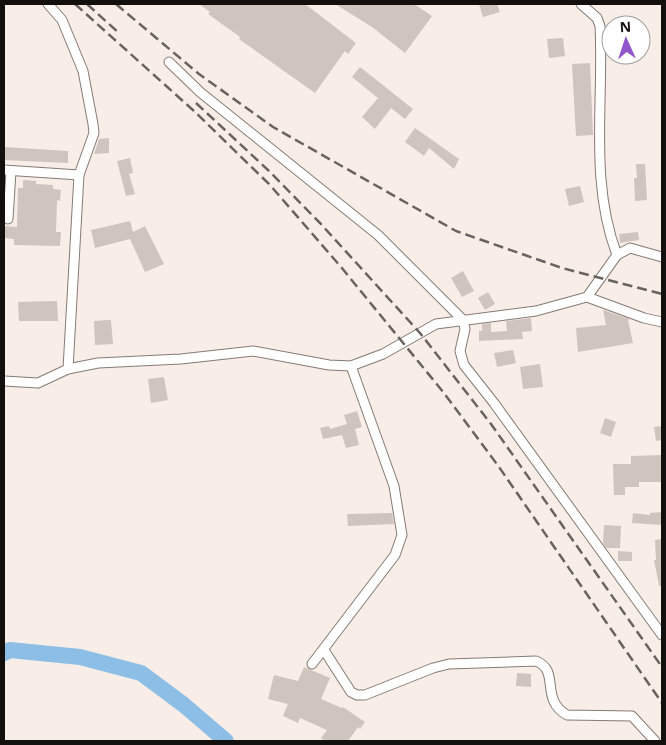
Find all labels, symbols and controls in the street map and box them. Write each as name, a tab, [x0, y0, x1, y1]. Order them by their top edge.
north arrow	[601, 15, 651, 65]
text: N	[619, 17, 631, 36]

